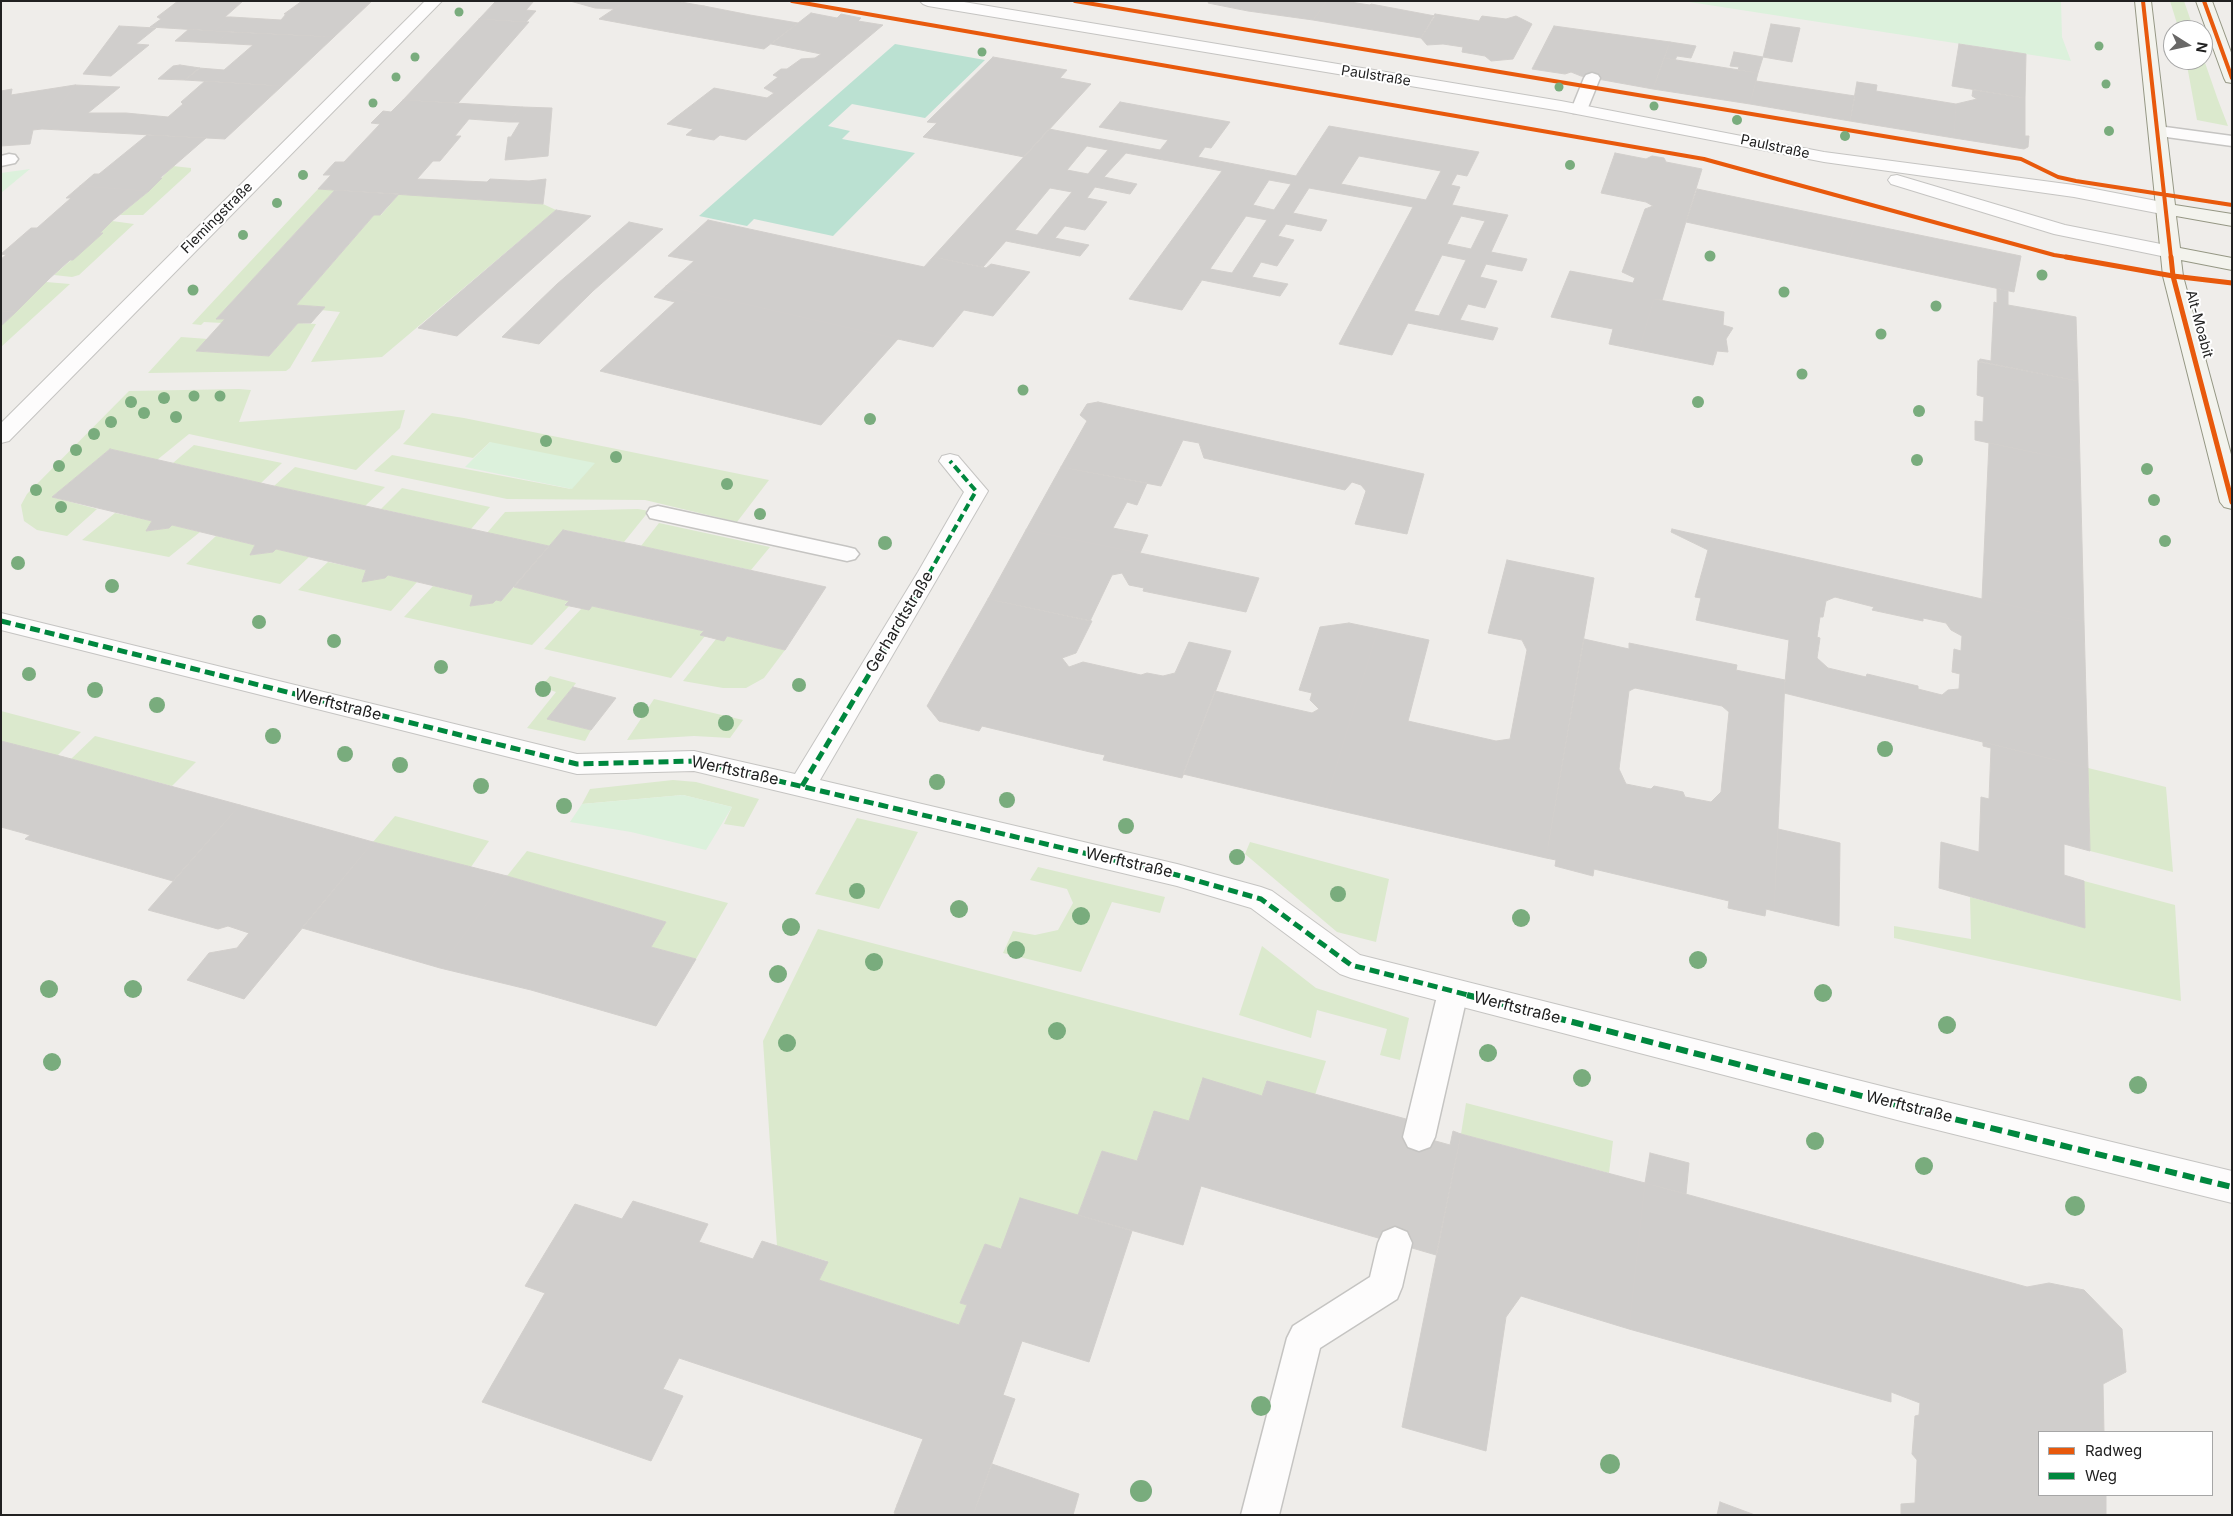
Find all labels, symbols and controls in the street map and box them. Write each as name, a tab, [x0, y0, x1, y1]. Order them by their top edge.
north arrow	[2163, 20, 2213, 70]
text: N	[2193, 41, 2212, 54]
street label: Paulstraße	[1340, 62, 1412, 90]
street label: Paulstraße	[1739, 131, 1811, 163]
street label: Flemingstraße	[178, 179, 256, 257]
street label: Alt-Moabit	[2182, 288, 2216, 360]
street label: Gerhardtstraße	[862, 568, 938, 676]
street label: Werftstraße	[293, 685, 383, 725]
street label: Werftstraße	[690, 752, 780, 790]
street label: Werftstraße	[1084, 844, 1174, 882]
street label: Werftstraße	[1472, 988, 1562, 1028]
street label: Werftstraße	[1864, 1087, 1954, 1127]
legend	[2038, 1431, 2213, 1496]
text: Radweg	[2085, 1441, 2142, 1460]
text: Weg	[2085, 1466, 2117, 1485]

